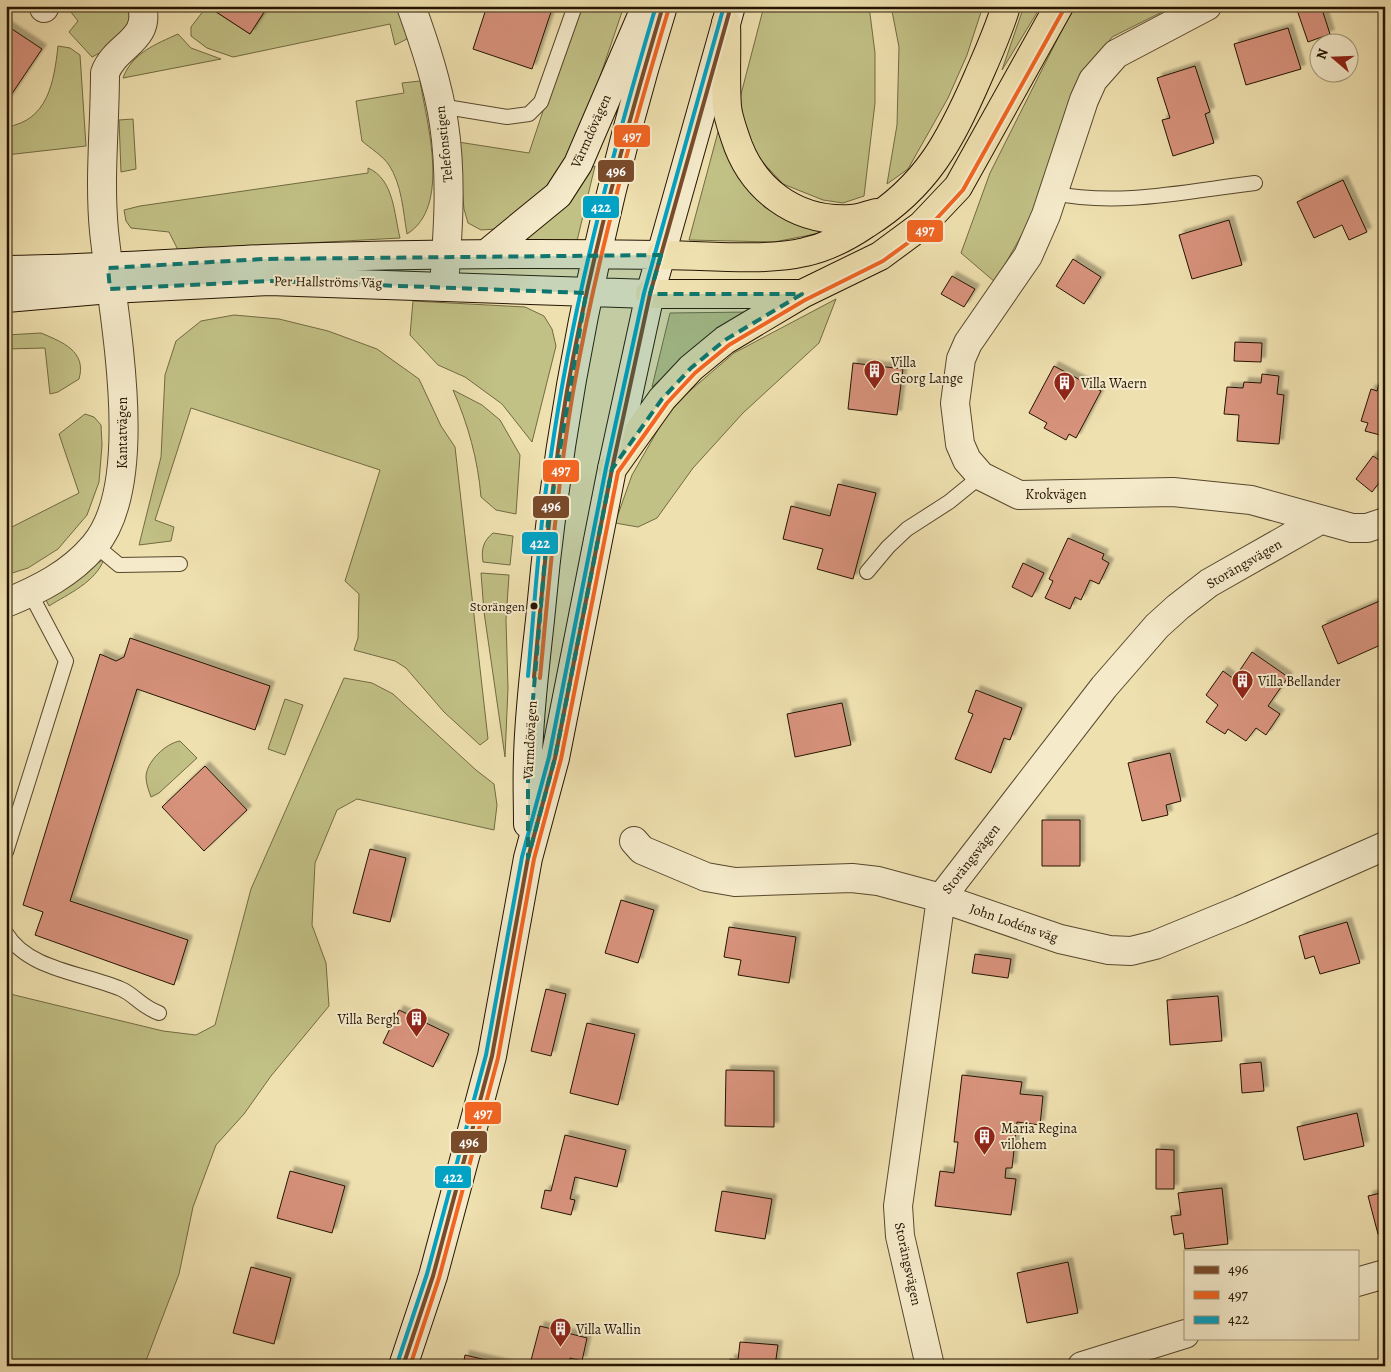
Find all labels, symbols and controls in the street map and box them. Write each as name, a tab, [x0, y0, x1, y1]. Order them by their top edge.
north arrow	[1308, 32, 1358, 82]
text: N	[1312, 46, 1333, 62]
street label: Värmdövägen	[566, 91, 616, 172]
street label: Telefonstigen	[430, 104, 457, 183]
line badge: 497	[613, 124, 651, 148]
text: 497	[622, 127, 642, 146]
line badge: 496	[597, 159, 635, 183]
text: 496	[606, 162, 626, 181]
line badge: 422	[582, 195, 620, 219]
text: 422	[591, 198, 611, 217]
line badge: 497	[906, 219, 944, 243]
text: 497	[915, 221, 935, 240]
street label: Per Hallströms Väg	[274, 272, 382, 292]
place label: Villa Georg Lange	[890, 353, 963, 388]
building icon: Villa Georg Lange	[863, 358, 887, 389]
building icon: Villa Waern	[1053, 371, 1077, 402]
place label: Villa Waern	[1080, 374, 1147, 393]
street label: Kantatvägen	[113, 397, 132, 469]
line badge: 497	[542, 459, 580, 483]
text: 497	[551, 461, 571, 480]
street label: Krokvägen	[1025, 485, 1087, 504]
line badge: 496	[532, 495, 570, 519]
text: 496	[541, 497, 561, 516]
line badge: 422	[521, 531, 559, 555]
text: 422	[530, 534, 550, 553]
street label: Storängsvägen	[1203, 534, 1286, 593]
place label: Storängen	[470, 598, 525, 615]
marker: Storängen	[529, 601, 539, 611]
building icon: Villa Bellander	[1230, 669, 1254, 700]
place label: Villa Bellander	[1257, 672, 1341, 691]
street label: Värmdövägen	[518, 700, 542, 781]
street label: Storängsvägen	[937, 820, 1005, 898]
street label: John Lodéns väg	[967, 899, 1061, 947]
building icon: Villa Bergh	[404, 1007, 428, 1038]
place label: Villa Bergh	[337, 1010, 401, 1029]
line badge: 497	[464, 1101, 502, 1125]
text: 497	[473, 1104, 493, 1123]
place label: Maria Regina vilohem	[1000, 1119, 1078, 1154]
building icon: Maria Regina vilohem	[973, 1124, 997, 1155]
line badge: 496	[450, 1130, 488, 1154]
text: 496	[459, 1133, 479, 1152]
line badge: 422	[434, 1165, 472, 1189]
text: 422	[443, 1168, 463, 1187]
street label: Storängsvägen	[890, 1221, 926, 1308]
legend	[1184, 1250, 1358, 1340]
text: 496	[1228, 1259, 1249, 1279]
text: 497	[1228, 1285, 1249, 1305]
text: 422	[1228, 1309, 1249, 1329]
building icon: Villa Wallin	[548, 1317, 572, 1348]
place label: Villa Wallin	[575, 1320, 641, 1339]

